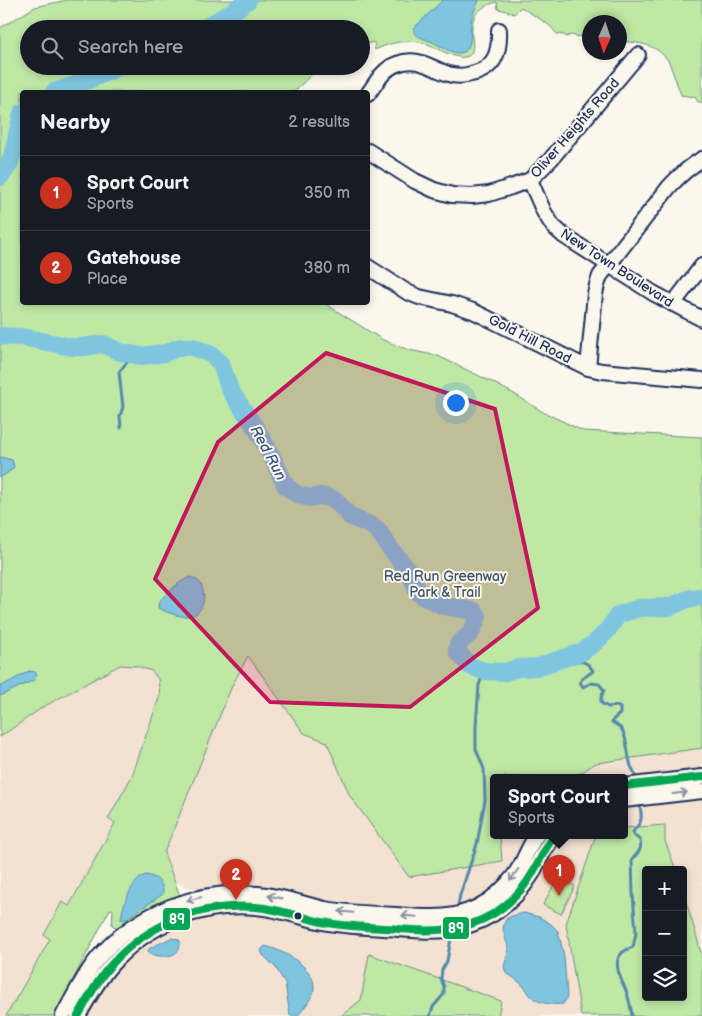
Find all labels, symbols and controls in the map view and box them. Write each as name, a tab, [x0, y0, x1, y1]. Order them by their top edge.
north arrow	[582, 15, 627, 60]
search box	[20, 20, 370, 75]
icon: search	[38, 34, 66, 62]
text: Search here	[78, 36, 183, 59]
street label: Oliver Heights Road	[527, 75, 623, 181]
text: Nearby	[40, 110, 110, 135]
text: 2 results	[288, 113, 350, 132]
text: Sport Court	[87, 172, 189, 195]
text: 1	[53, 184, 59, 203]
text: 350 m	[304, 184, 350, 203]
text: Sports	[87, 195, 134, 214]
street label: New Town Boulevard	[557, 225, 677, 311]
text: Gatehouse	[87, 247, 181, 270]
text: 2	[51, 259, 61, 278]
text: 380 m	[304, 259, 350, 278]
text: Place	[87, 270, 128, 289]
street label: Gold Hill Road	[486, 311, 574, 367]
your location	[443, 390, 469, 416]
water label: Red Run	[246, 422, 290, 484]
park label: Red Run Greenway Park & Trail	[384, 568, 507, 601]
popup	[490, 774, 628, 839]
text: Sport Court	[508, 786, 610, 809]
one-way arrow	[672, 788, 688, 798]
text: Sports	[508, 809, 555, 828]
pin: 1	[543, 855, 575, 896]
pin: 2	[220, 859, 252, 900]
map controls	[642, 866, 687, 1001]
button: +	[642, 866, 687, 911]
one-way arrow	[509, 868, 519, 882]
one-way arrow	[267, 892, 283, 901]
one-way arrow	[186, 895, 202, 905]
line badge: 89	[162, 907, 191, 931]
one-way arrow	[339, 907, 355, 916]
text: 89	[169, 911, 185, 928]
unlabelled marker	[293, 911, 303, 921]
button: −	[642, 911, 687, 956]
one-way arrow	[401, 912, 417, 921]
line badge: 89	[442, 916, 470, 940]
text: 89	[448, 920, 464, 937]
button: layers	[642, 956, 687, 1001]

